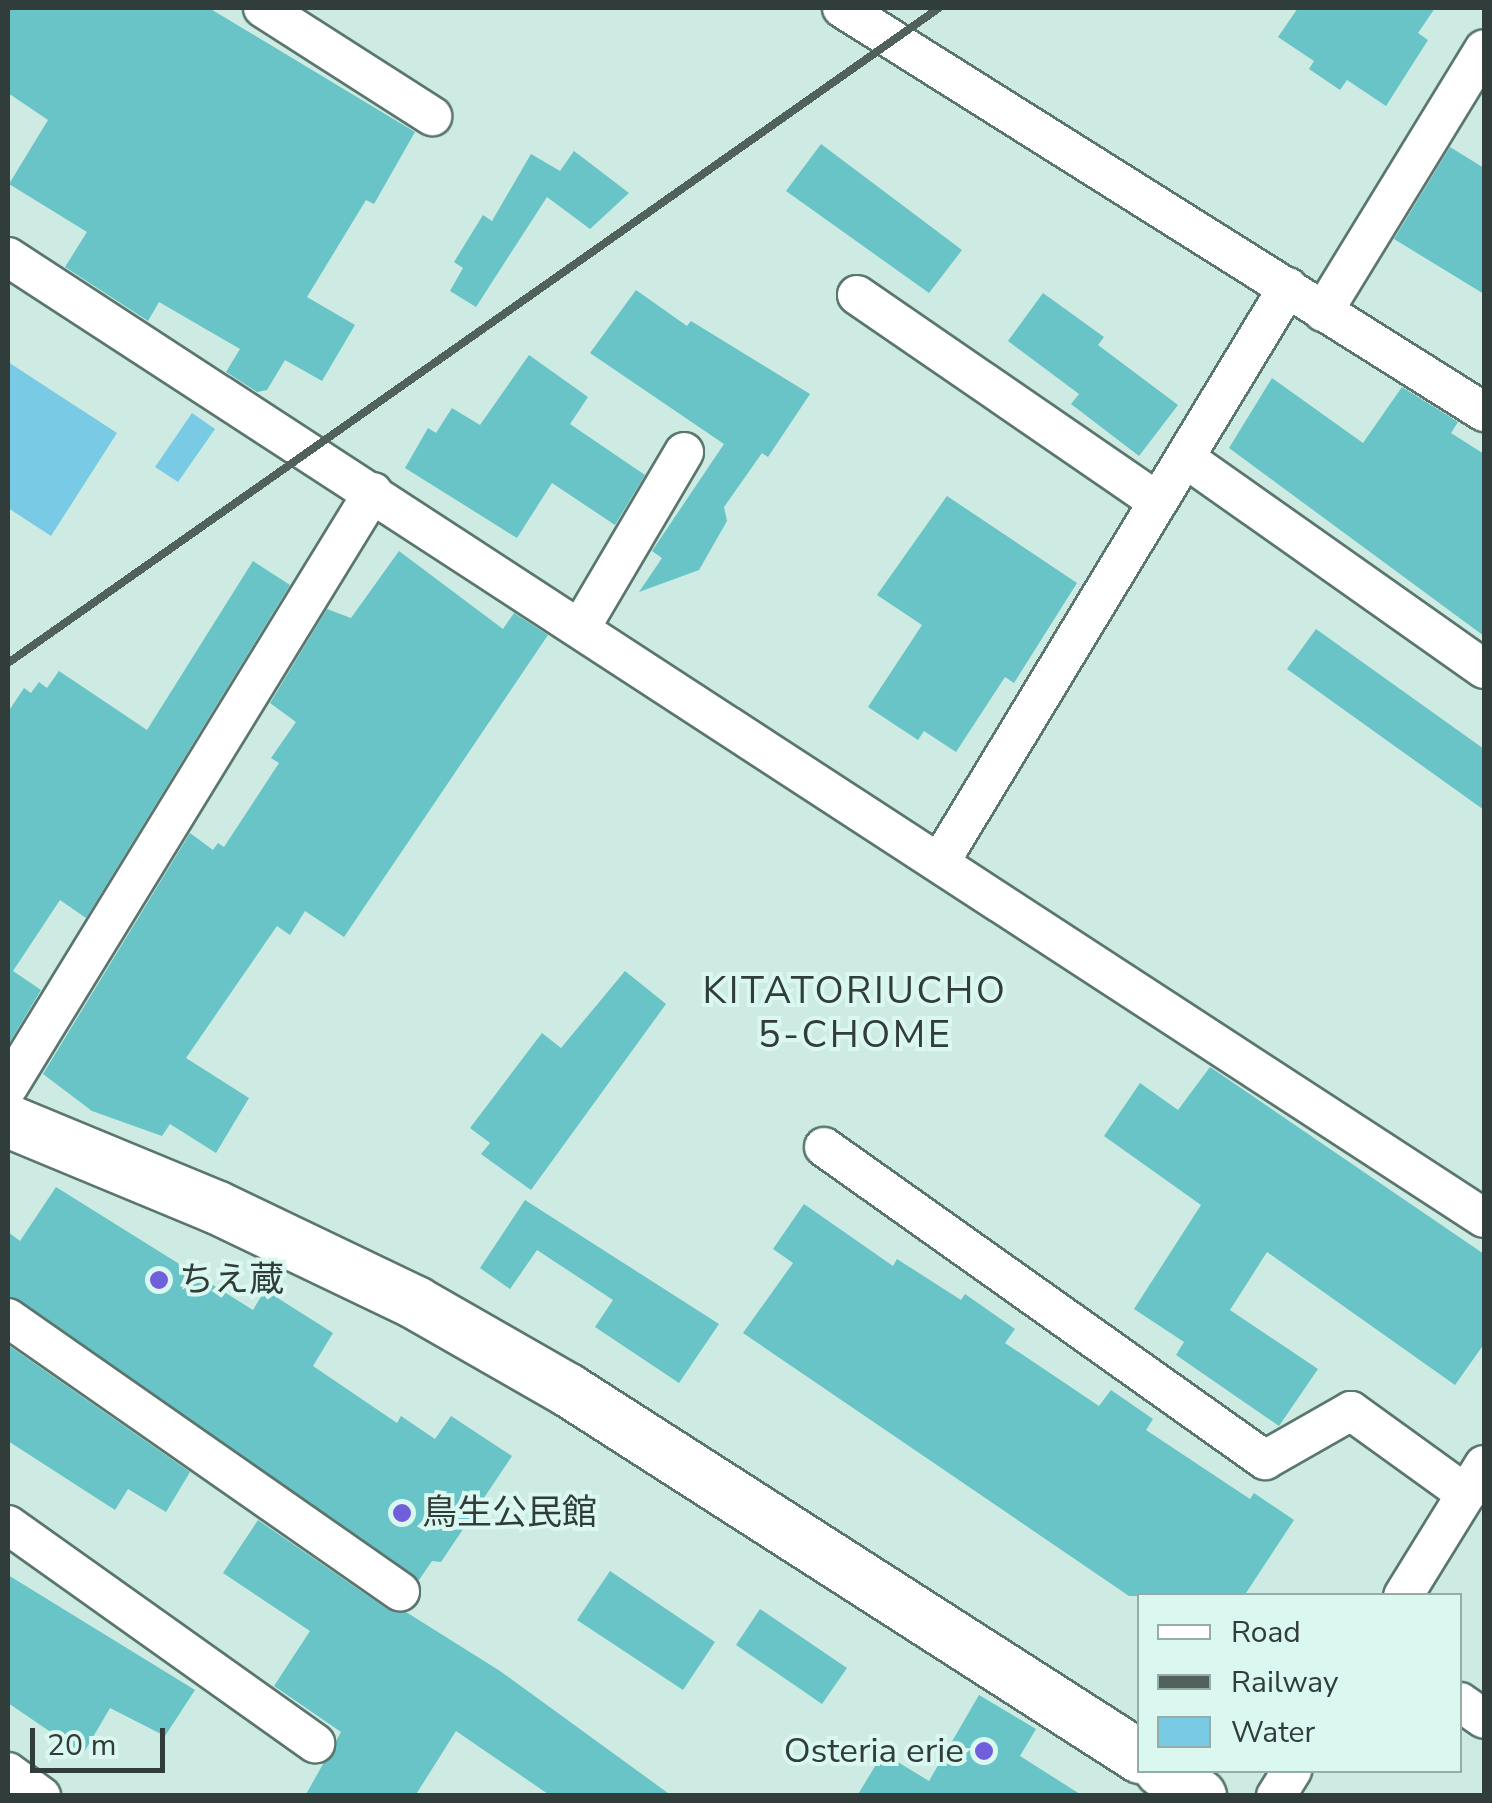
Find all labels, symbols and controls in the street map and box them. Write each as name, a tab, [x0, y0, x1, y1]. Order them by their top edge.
district label: KITATORIUCHO 5-CHOME	[702, 968, 1008, 1058]
place label: ちえ蔵	[179, 1259, 284, 1301]
marker: ちえ蔵	[148, 1269, 170, 1291]
place label: 鳥生公民館	[422, 1492, 597, 1534]
marker: 鳥生公民館	[391, 1502, 413, 1524]
legend	[1137, 1593, 1462, 1773]
text: Road	[1231, 1612, 1301, 1653]
text: Railway	[1231, 1662, 1339, 1703]
scale bar	[35, 1708, 170, 1770]
text: Water	[1231, 1712, 1315, 1753]
text: 20 m	[47, 1725, 116, 1766]
place label: Osteria erie	[784, 1730, 964, 1772]
marker: Osteria erie	[973, 1740, 995, 1762]

